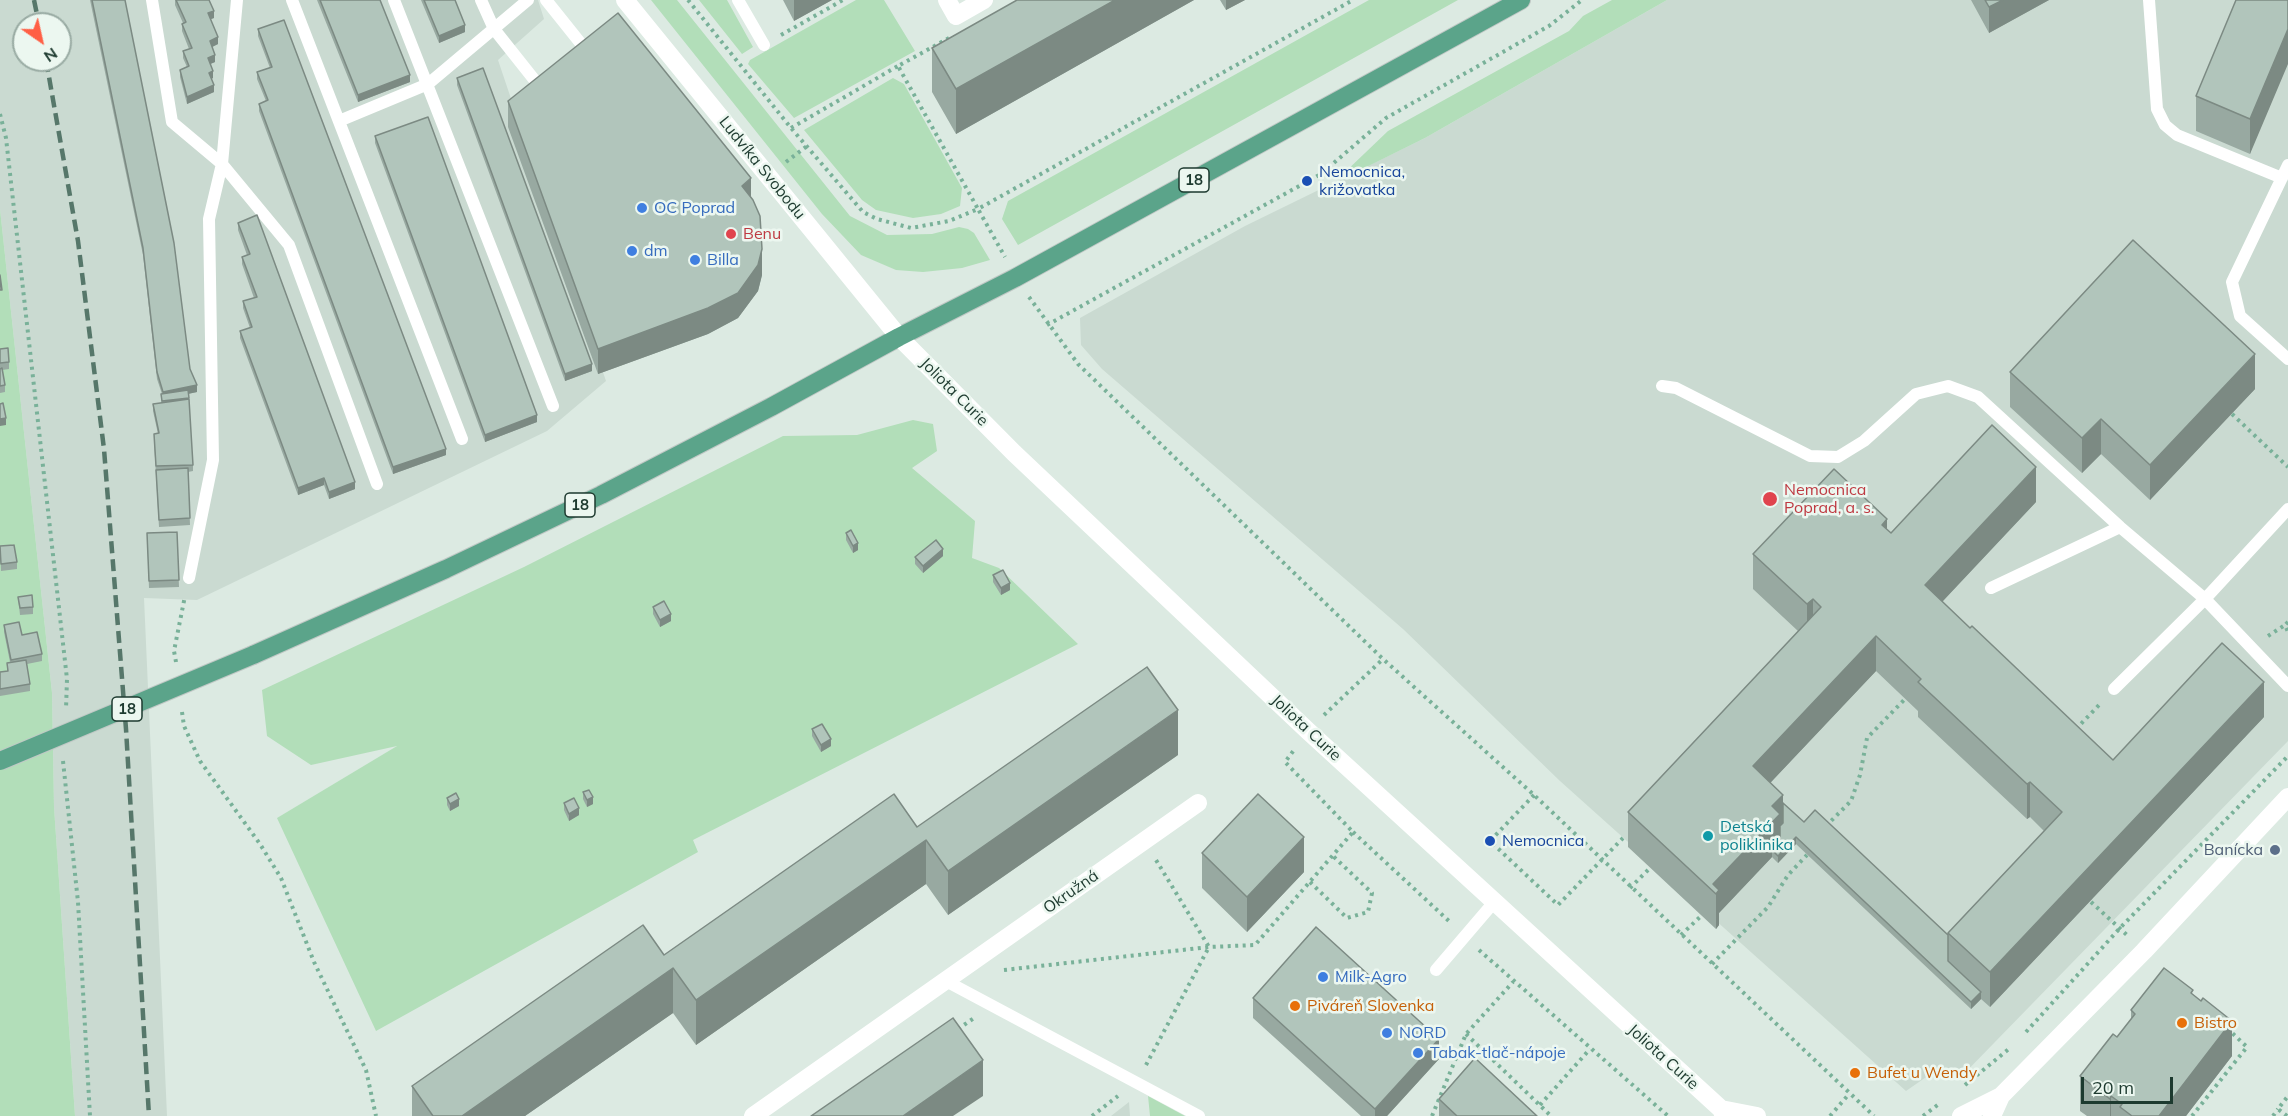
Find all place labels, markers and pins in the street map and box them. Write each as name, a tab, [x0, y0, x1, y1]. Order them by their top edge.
place label: Nemocnica, križovatka	[1319, 162, 1405, 200]
marker: Nemocnica, križovatka	[1300, 174, 1314, 188]
place label: OC Poprad	[654, 198, 735, 218]
marker: OC Poprad	[635, 201, 649, 215]
place label: Benu	[743, 224, 781, 244]
marker: Benu	[724, 227, 738, 241]
place label: dm	[644, 241, 668, 261]
marker: dm	[625, 244, 639, 258]
place label: Billa	[707, 250, 739, 270]
marker: Billa	[688, 253, 702, 267]
place label: Nemocnica Poprad, a. s.	[1784, 480, 1874, 518]
marker: Nemocnica Poprad, a. s.	[1761, 490, 1779, 508]
place label: Detská poliklinika	[1720, 817, 1793, 855]
marker: Detská poliklinika	[1701, 829, 1715, 843]
place label: Nemocnica	[1502, 831, 1584, 851]
marker: Nemocnica	[1483, 834, 1497, 848]
place label: Banícka	[2204, 840, 2263, 860]
marker: Banícka	[2268, 843, 2282, 857]
place label: Milk-Agro	[1335, 967, 1407, 987]
marker: Milk-Agro	[1316, 970, 1330, 984]
place label: Piváreň Slovenka	[1307, 996, 1434, 1016]
marker: Piváreň Slovenka	[1288, 999, 1302, 1013]
place label: Bistro	[2194, 1013, 2237, 1033]
marker: Bistro	[2175, 1016, 2189, 1030]
place label: NORD	[1399, 1023, 1446, 1043]
marker: NORD	[1380, 1026, 1394, 1040]
place label: Tabak-tlač-nápoje	[1430, 1043, 1566, 1063]
marker: Tabak-tlač-nápoje	[1411, 1046, 1425, 1060]
place label: Bufet u Wendy	[1867, 1063, 1977, 1083]
marker: Bufet u Wendy	[1848, 1066, 1862, 1080]

